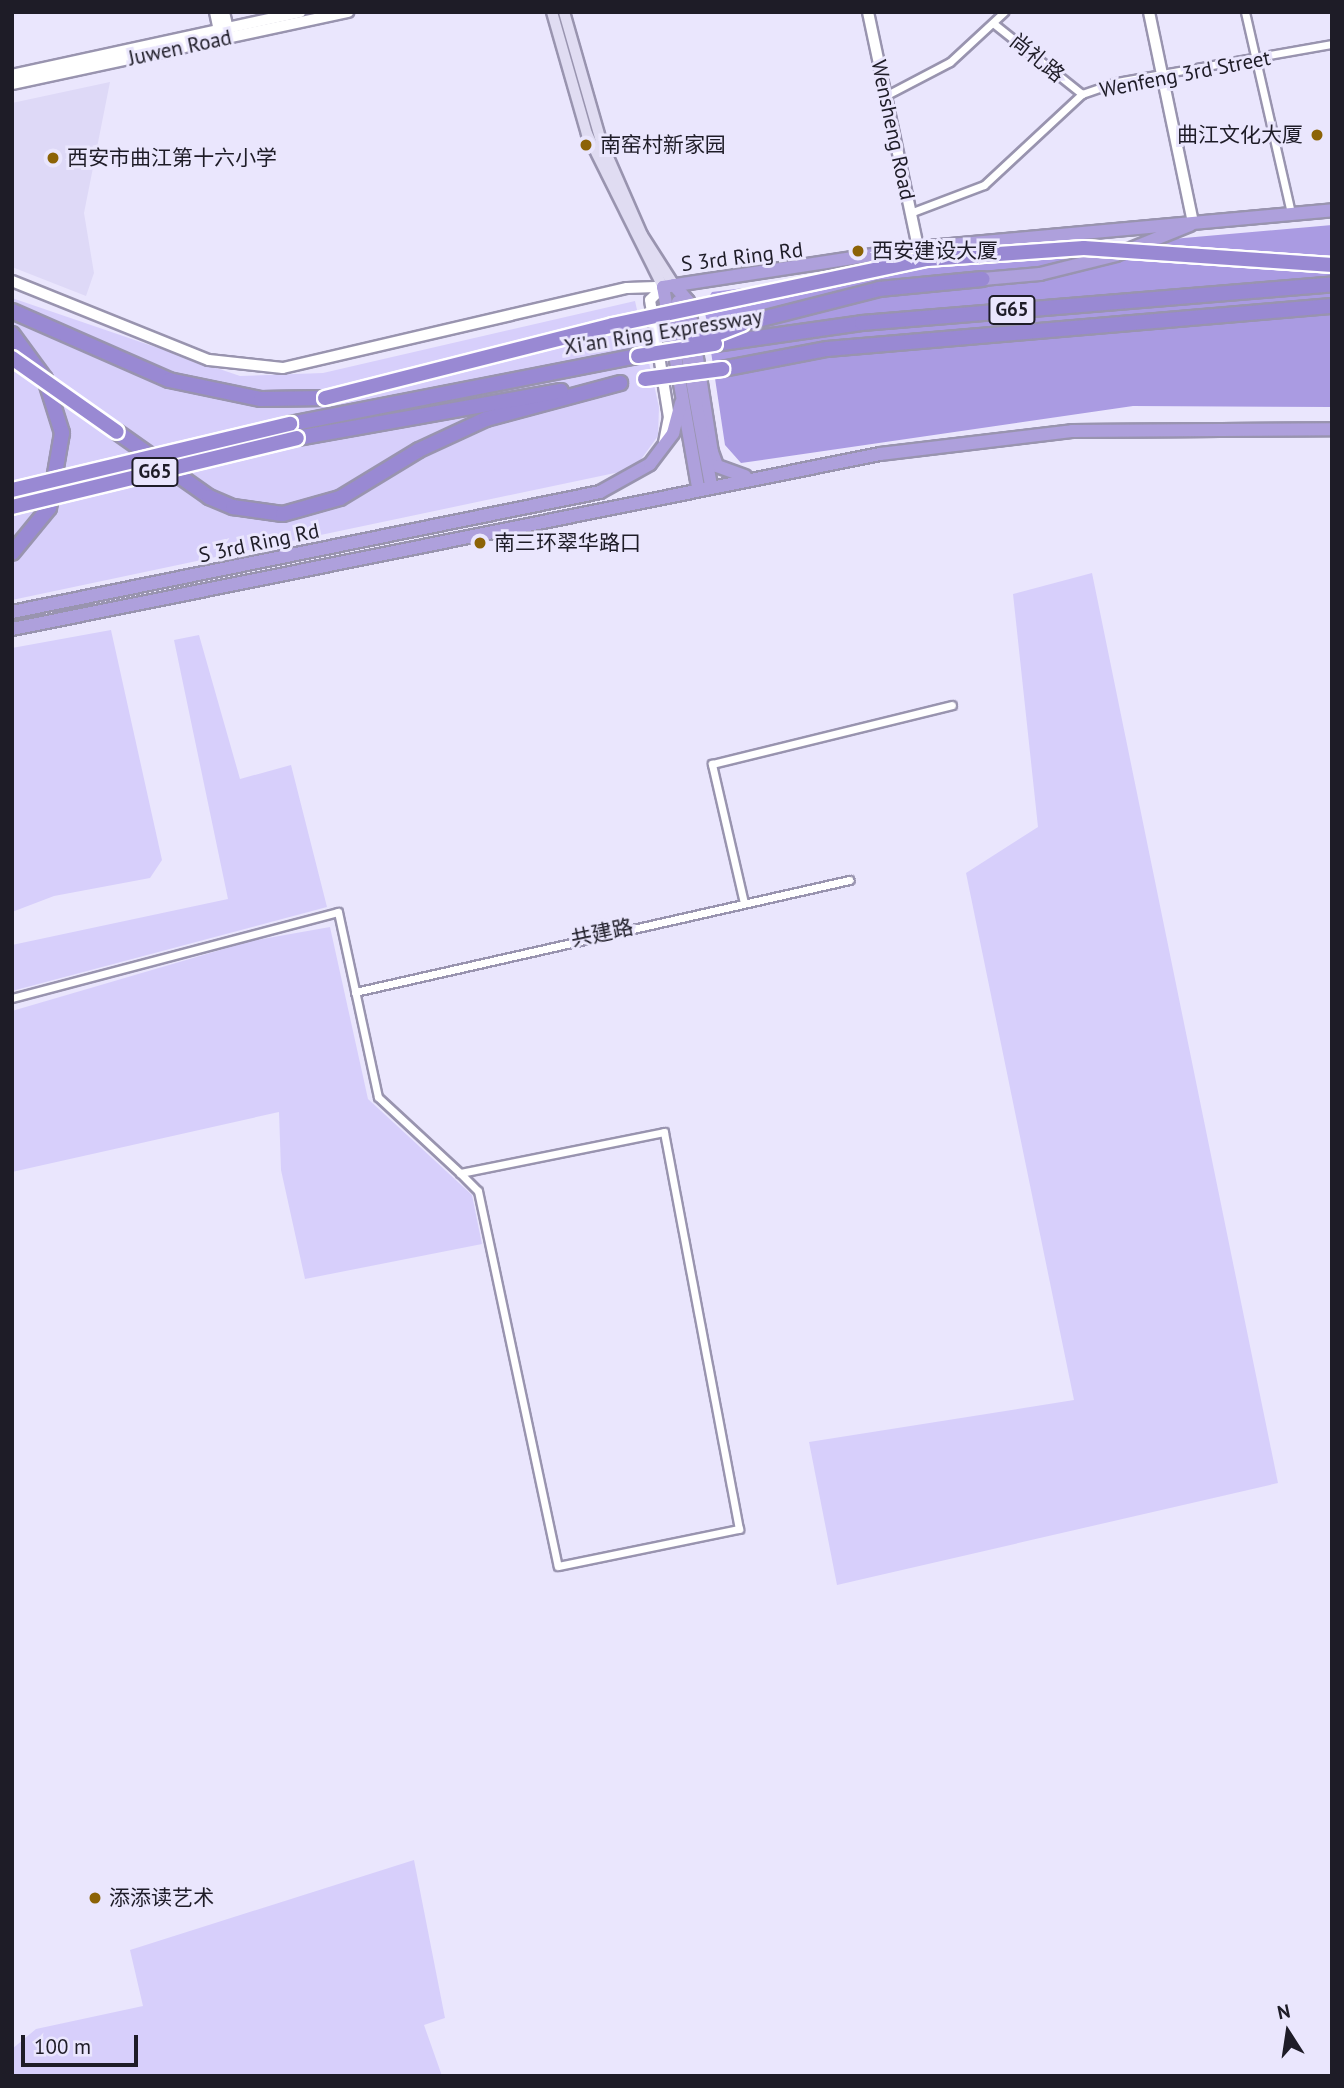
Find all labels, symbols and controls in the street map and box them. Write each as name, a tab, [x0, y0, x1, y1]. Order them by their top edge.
street label: Juwen Road	[126, 25, 234, 71]
street label: 尚礼路	[1005, 28, 1069, 88]
street label: Wenfeng 3rd Street	[1098, 45, 1272, 103]
street label: Wensheng Road	[866, 58, 920, 202]
place label: 曲江文化大厦	[1177, 122, 1303, 148]
marker: 曲江文化大厦	[1309, 127, 1325, 143]
place label: 南窑村新家园	[600, 132, 726, 158]
marker: 南窑村新家园	[578, 137, 594, 153]
place label: 西安市曲江第十六小学	[67, 145, 277, 171]
marker: 西安市曲江第十六小学	[45, 150, 61, 166]
street label: S 3rd Ring Rd	[680, 237, 804, 277]
place label: 西安建设大厦	[872, 238, 998, 264]
marker: 西安建设大厦	[850, 243, 866, 259]
road number: G65	[988, 294, 1036, 326]
street label: Xi'an Ring Expressway	[562, 304, 764, 360]
road number: G65	[130, 457, 180, 488]
street label: S 3rd Ring Rd	[196, 518, 322, 568]
place label: 南三环翠华路口	[494, 530, 641, 556]
marker: 南三环翠华路口	[472, 535, 488, 551]
street label: 共建路	[569, 914, 635, 952]
place label: 添添读艺术	[109, 1885, 214, 1911]
marker: 添添读艺术	[87, 1890, 103, 1906]
north arrow	[1253, 1997, 1323, 2067]
text: N	[1275, 1998, 1292, 2024]
scale bar	[24, 2022, 142, 2066]
text: 100 m	[34, 2033, 91, 2060]

